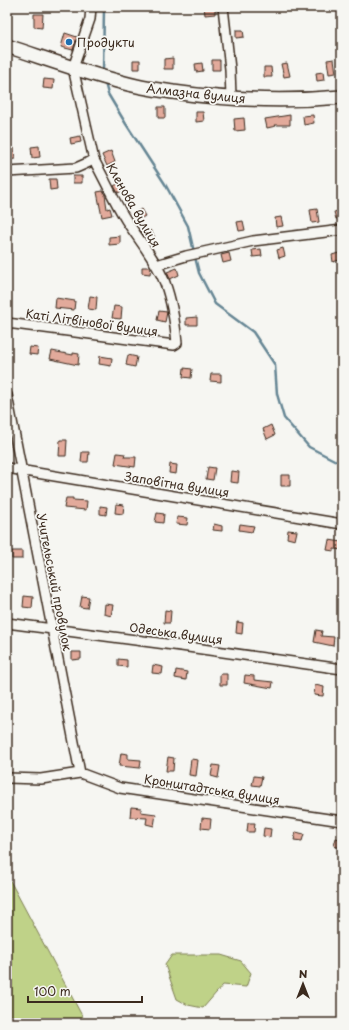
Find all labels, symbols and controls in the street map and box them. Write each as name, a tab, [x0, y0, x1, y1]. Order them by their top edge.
place label: Продукти	[77, 33, 135, 51]
marker: Продукти	[64, 37, 74, 47]
street label: Алмазна вулиця	[146, 79, 246, 107]
street label: Кленова вулиця	[102, 159, 166, 251]
street label: Каті Літвінової вулиця	[25, 304, 159, 340]
street label: Заповітна вулиця	[123, 467, 231, 501]
street label: Учительський провулок	[33, 512, 77, 653]
street label: Одеська вулиця	[128, 618, 224, 648]
street label: Кронштадтська вулиця	[143, 769, 281, 809]
north arrow	[283, 964, 323, 1004]
text: N	[299, 965, 308, 982]
scale bar	[28, 978, 142, 1004]
text: 100 m	[34, 982, 71, 1000]

